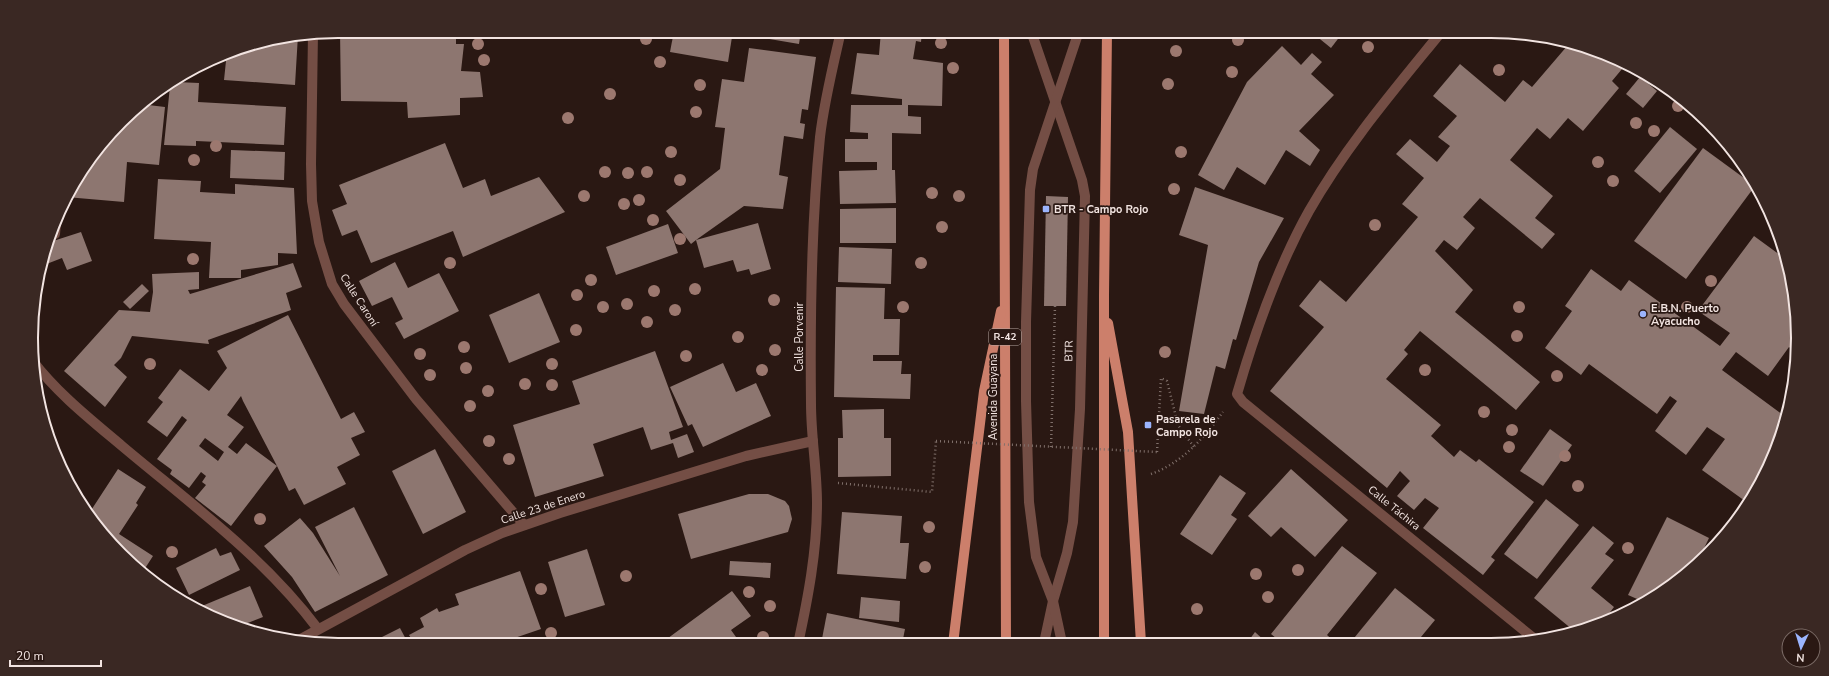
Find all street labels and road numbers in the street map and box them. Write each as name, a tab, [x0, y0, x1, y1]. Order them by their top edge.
street label: Calle Caroní	[336, 271, 382, 330]
street label: Calle Porvenir	[792, 302, 807, 372]
road number: R-42	[989, 329, 1021, 345]
street label: BTR	[1061, 340, 1077, 362]
street label: Avenida Guayana	[986, 354, 1001, 440]
street label: Calle Táchira	[1365, 482, 1423, 534]
street label: Calle 23 de Enero	[499, 486, 587, 528]

